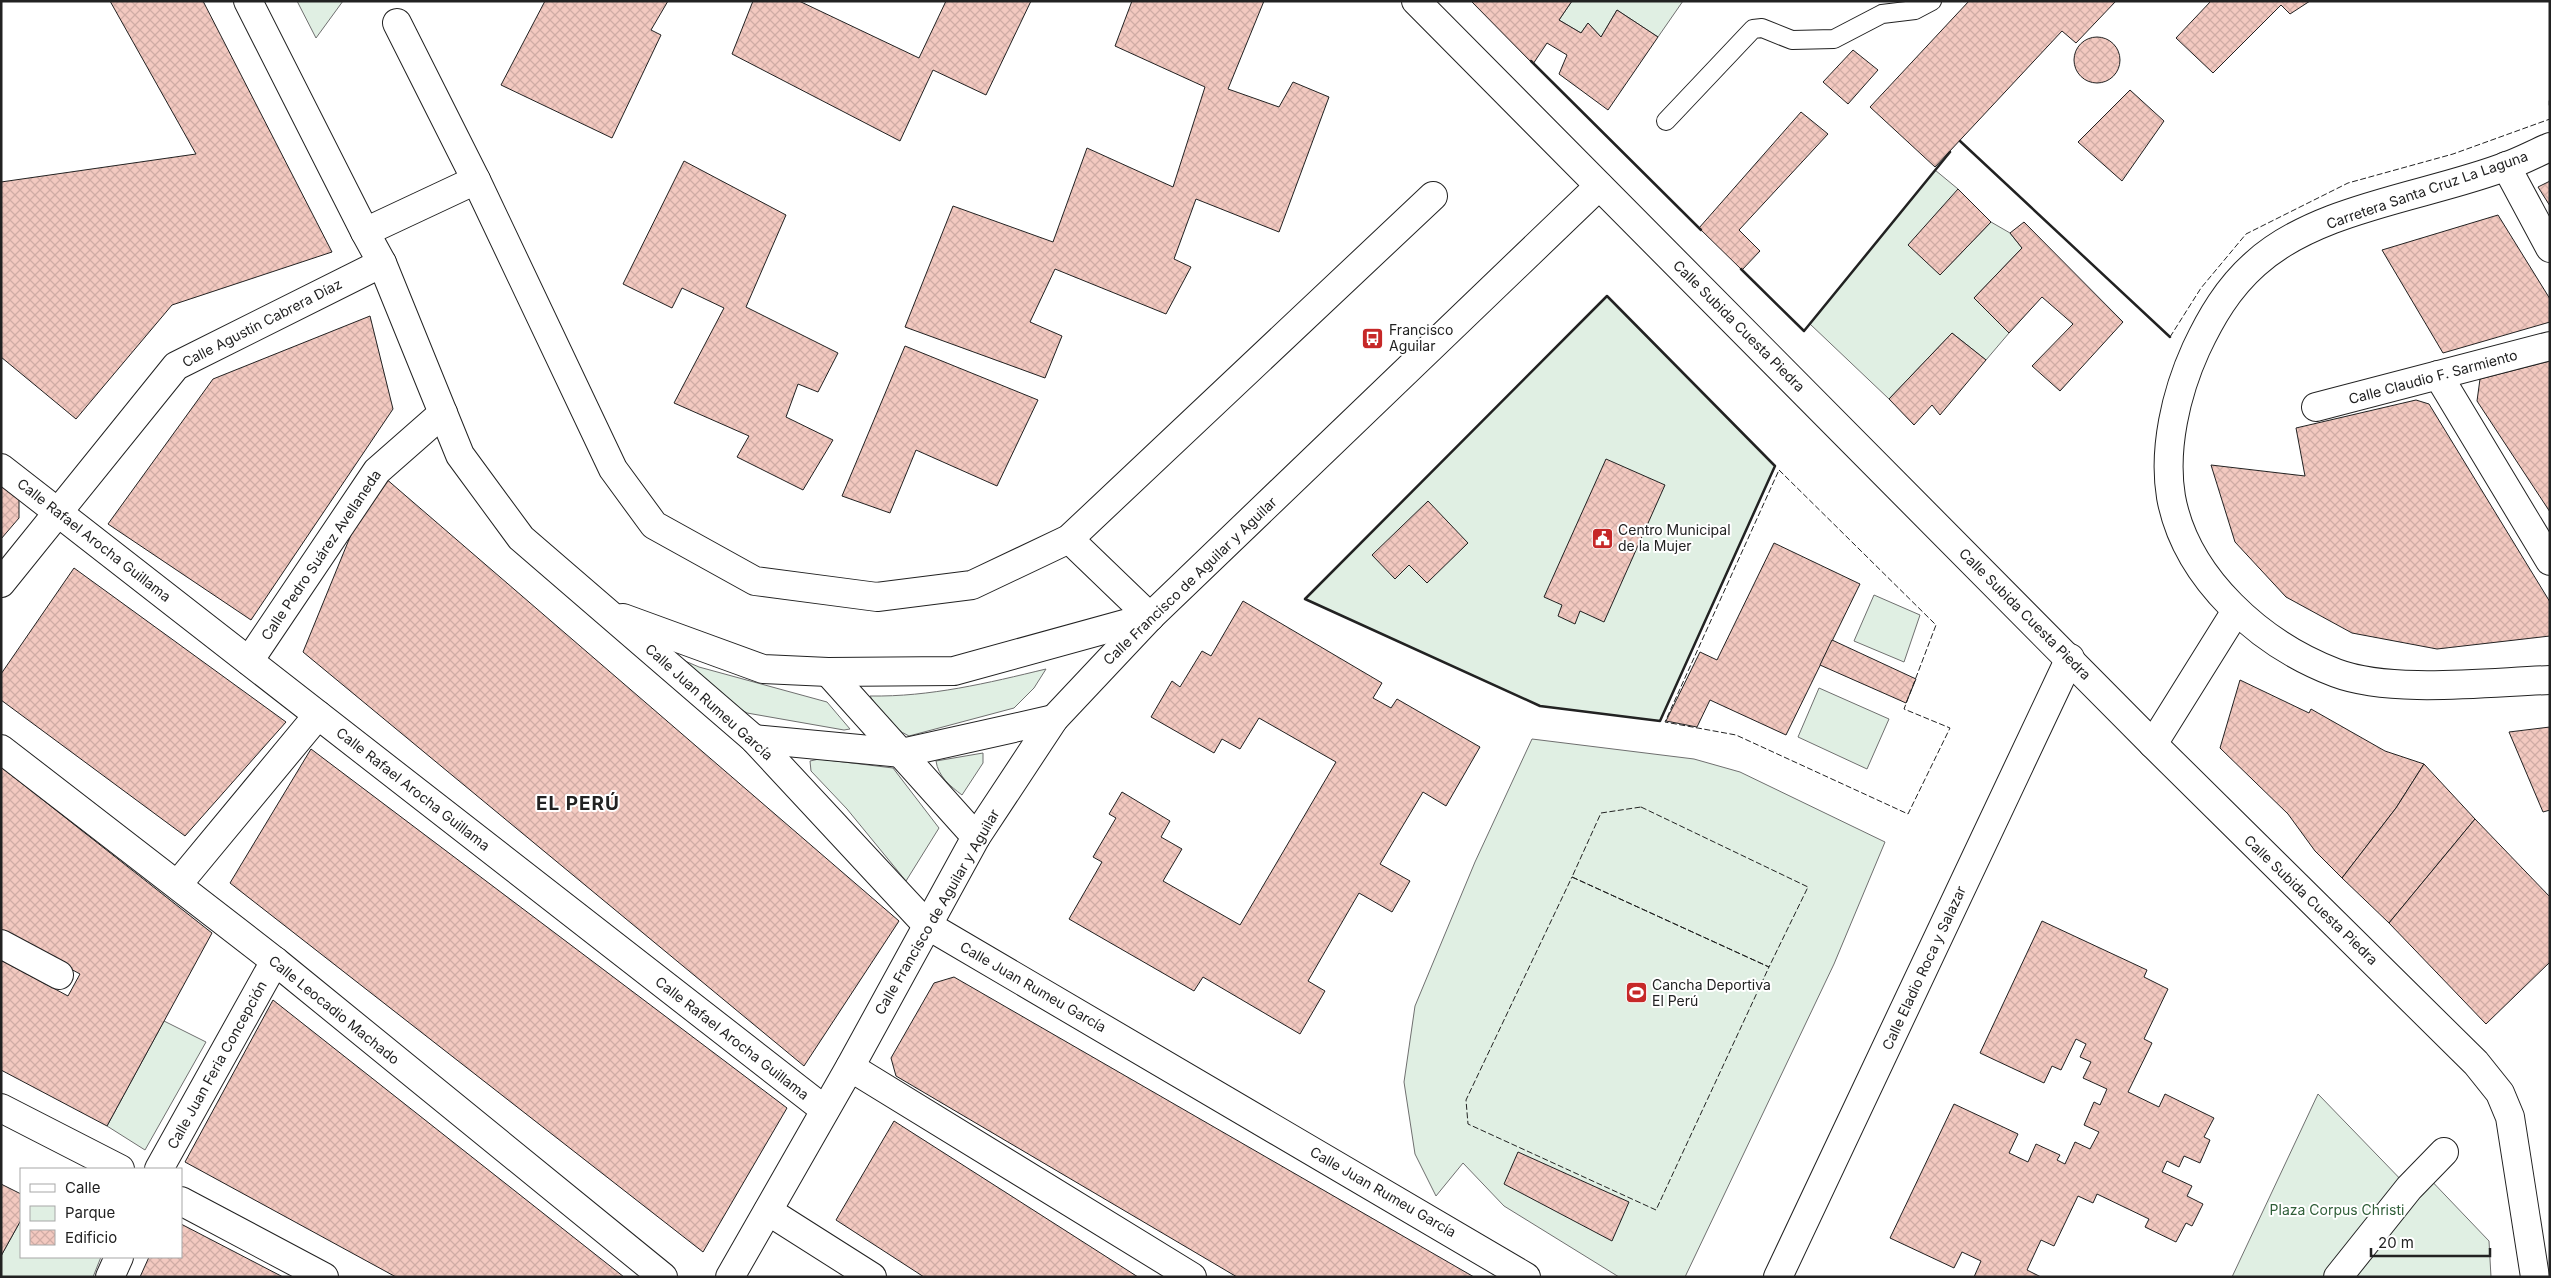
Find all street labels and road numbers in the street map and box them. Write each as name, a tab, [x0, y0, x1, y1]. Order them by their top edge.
street label: Carretera Santa Cruz La Laguna	[2324, 147, 2530, 232]
street label: Calle Subida Cuesta Piedra	[1670, 256, 1809, 395]
street label: Calle Agustín Cabrera Díaz	[179, 275, 345, 370]
street label: Calle Claudio F. Sarmiento	[2347, 346, 2519, 407]
street label: Calle Pedro Suárez Avellaneda	[257, 466, 384, 643]
street label: Calle Rafael Arocha Guillama	[14, 474, 174, 605]
street label: Calle Francisco de Aguilar y Aguilar	[1099, 493, 1280, 668]
street label: Calle Subida Cuesta Piedra	[1956, 544, 2095, 683]
street label: Calle Juan Rumeu García	[642, 640, 777, 763]
street label: Calle Rafael Arocha Guillama	[333, 723, 493, 854]
street label: Calle Francisco de Aguilar y Aguilar	[871, 806, 1003, 1018]
street label: Calle Subida Cuesta Piedra	[2241, 831, 2382, 968]
street label: Calle Eladio Roca y Salazar	[1878, 883, 1969, 1052]
street label: Calle Juan Rumeu García	[957, 938, 1109, 1035]
street label: Calle Leocadio Machado	[265, 952, 403, 1068]
street label: Calle Rafael Arocha Guillama	[652, 972, 812, 1103]
street label: Calle Juan Feria Concepción	[163, 978, 270, 1152]
street label: Calle Juan Rumeu García	[1307, 1143, 1459, 1240]

